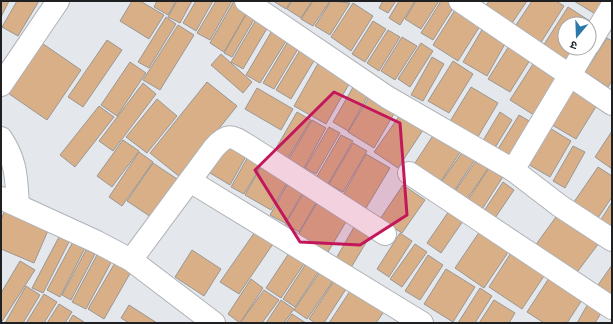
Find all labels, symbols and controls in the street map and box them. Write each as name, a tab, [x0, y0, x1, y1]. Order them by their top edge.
north arrow	[557, 16, 597, 56]
text: उ	[568, 36, 580, 54]

